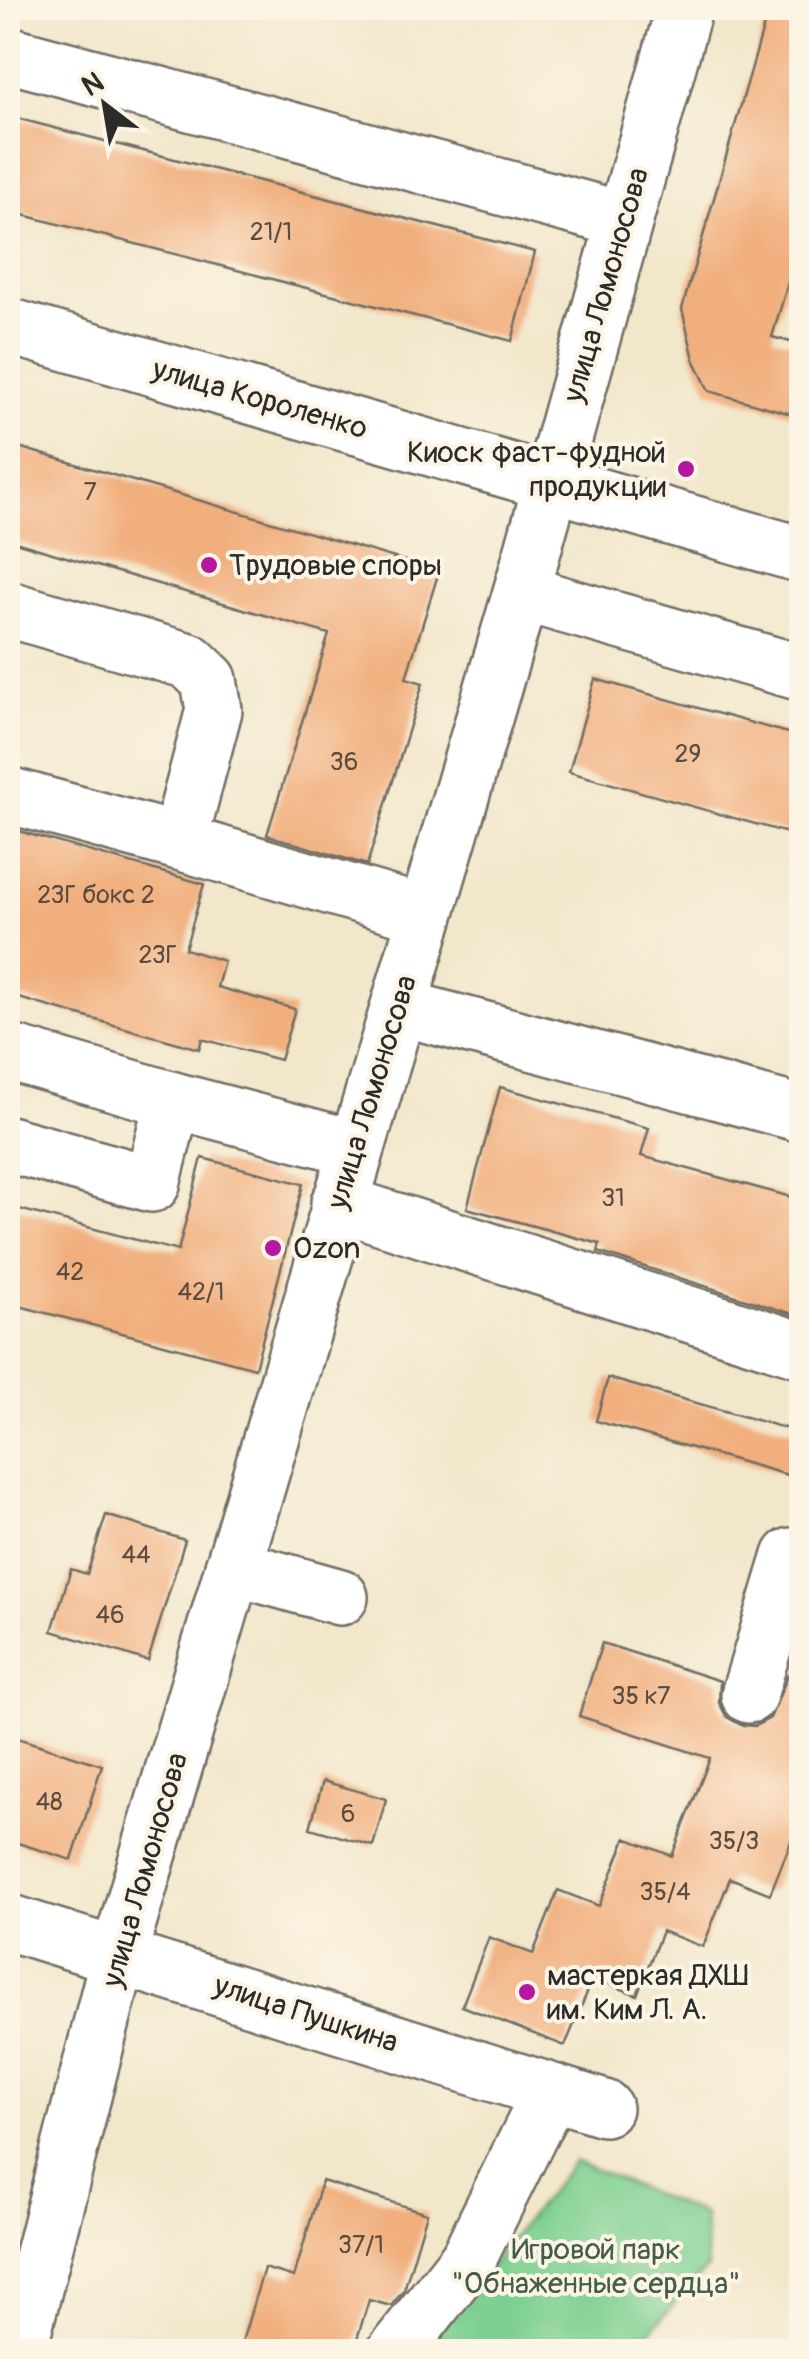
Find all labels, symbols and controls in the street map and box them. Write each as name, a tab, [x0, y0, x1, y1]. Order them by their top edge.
north arrow	[55, 55, 155, 155]
text: N	[76, 65, 110, 105]
street label: улица Ломоносова	[555, 163, 657, 408]
house number: 21/1	[250, 217, 292, 248]
street label: улица Короленко	[147, 350, 372, 447]
place label: Киоск фаст-фудной продукции	[407, 434, 666, 505]
marker: Киоск фаст-фудной продукции	[675, 458, 697, 480]
house number: 7	[83, 477, 97, 508]
place label: Трудовые споры	[229, 547, 442, 584]
marker: Трудовые споры	[198, 554, 220, 576]
house number: 29	[675, 739, 701, 770]
house number: 36	[330, 747, 358, 778]
house number: 23Г бокс 2	[37, 880, 155, 911]
house number: 23Г	[138, 940, 178, 971]
street label: улица Ломоносова	[319, 971, 425, 1214]
house number: 31	[601, 1183, 625, 1214]
place label: Ozon	[293, 1230, 360, 1267]
marker: Ozon	[262, 1237, 284, 1259]
house number: 42	[56, 1257, 84, 1288]
house number: 42/1	[177, 1277, 225, 1308]
house number: 44	[121, 1540, 151, 1571]
house number: 46	[95, 1600, 125, 1631]
house number: 35 к7	[611, 1681, 671, 1712]
street label: улица Ломоносова	[94, 1748, 196, 1993]
house number: 48	[35, 1787, 63, 1818]
house number: 6	[341, 1799, 355, 1830]
house number: 35/3	[709, 1826, 759, 1857]
house number: 35/4	[640, 1877, 690, 1908]
place label: мастеркая ДХШ им. Ким Л. А.	[547, 1957, 748, 2028]
street label: улица Пушкина	[208, 1967, 403, 2061]
marker: мастеркая ДХШ им. Ким Л. А.	[516, 1981, 538, 2003]
house number: 37/1	[338, 2230, 384, 2261]
park label: Игровой парк "Обнаженные сердца"	[451, 2231, 741, 2302]

